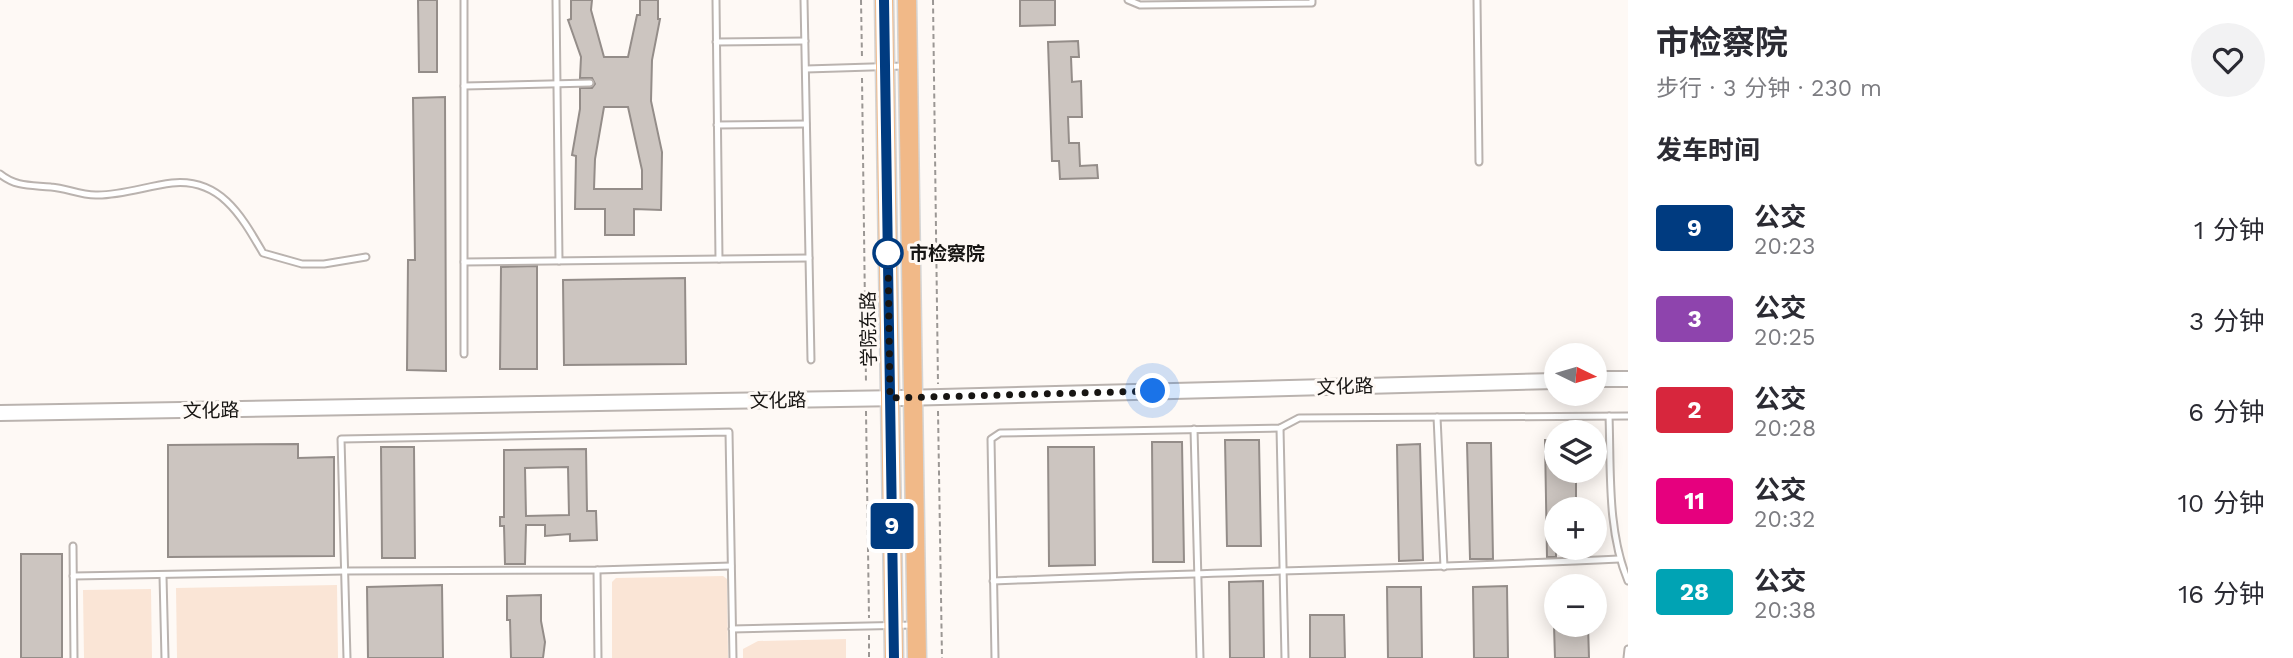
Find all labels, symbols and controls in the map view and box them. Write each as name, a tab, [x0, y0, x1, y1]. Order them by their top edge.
text: 市检察院	[1656, 23, 1788, 62]
button: heart	[2191, 23, 2265, 97]
text: 步行 · 3 分钟 · 230 m	[1656, 75, 1882, 102]
text: 发车时间	[1656, 135, 1760, 165]
text: 公交	[1754, 202, 1806, 232]
text: 9	[1687, 214, 1702, 242]
text: 1 分钟	[2194, 215, 2265, 245]
text: 20:23	[1754, 233, 1815, 260]
marker: 市检察院	[873, 238, 903, 268]
place label: 市检察院	[909, 242, 985, 265]
street label: 学院东路	[856, 291, 881, 367]
text: 公交	[1754, 293, 1806, 323]
text: 3	[1687, 305, 1702, 333]
text: 3 分钟	[2189, 306, 2265, 336]
text: 20:25	[1754, 324, 1815, 351]
north arrow	[1544, 343, 1606, 406]
map controls	[1544, 343, 1607, 637]
your location	[1135, 373, 1170, 408]
street label: 文化路	[1316, 374, 1374, 399]
text: 公交	[1754, 384, 1806, 414]
street label: 文化路	[749, 389, 807, 412]
text: 2	[1687, 396, 1702, 424]
text: 6 分钟	[2188, 397, 2265, 427]
street label: 文化路	[182, 399, 240, 422]
text: 20:28	[1754, 415, 1816, 442]
button: layers	[1544, 420, 1607, 483]
text: 公交	[1754, 475, 1806, 505]
text: 11	[1684, 487, 1705, 515]
text: 10 分钟	[2178, 488, 2265, 518]
button: +	[1544, 497, 1607, 560]
line badge: 9	[869, 503, 915, 549]
text: 20:32	[1754, 506, 1815, 533]
text: 9	[885, 512, 899, 540]
text: 公交	[1754, 566, 1806, 596]
button: −	[1544, 574, 1607, 637]
text: 28	[1680, 578, 1709, 606]
text: 16 分钟	[2178, 579, 2265, 609]
text: 20:38	[1754, 597, 1816, 624]

